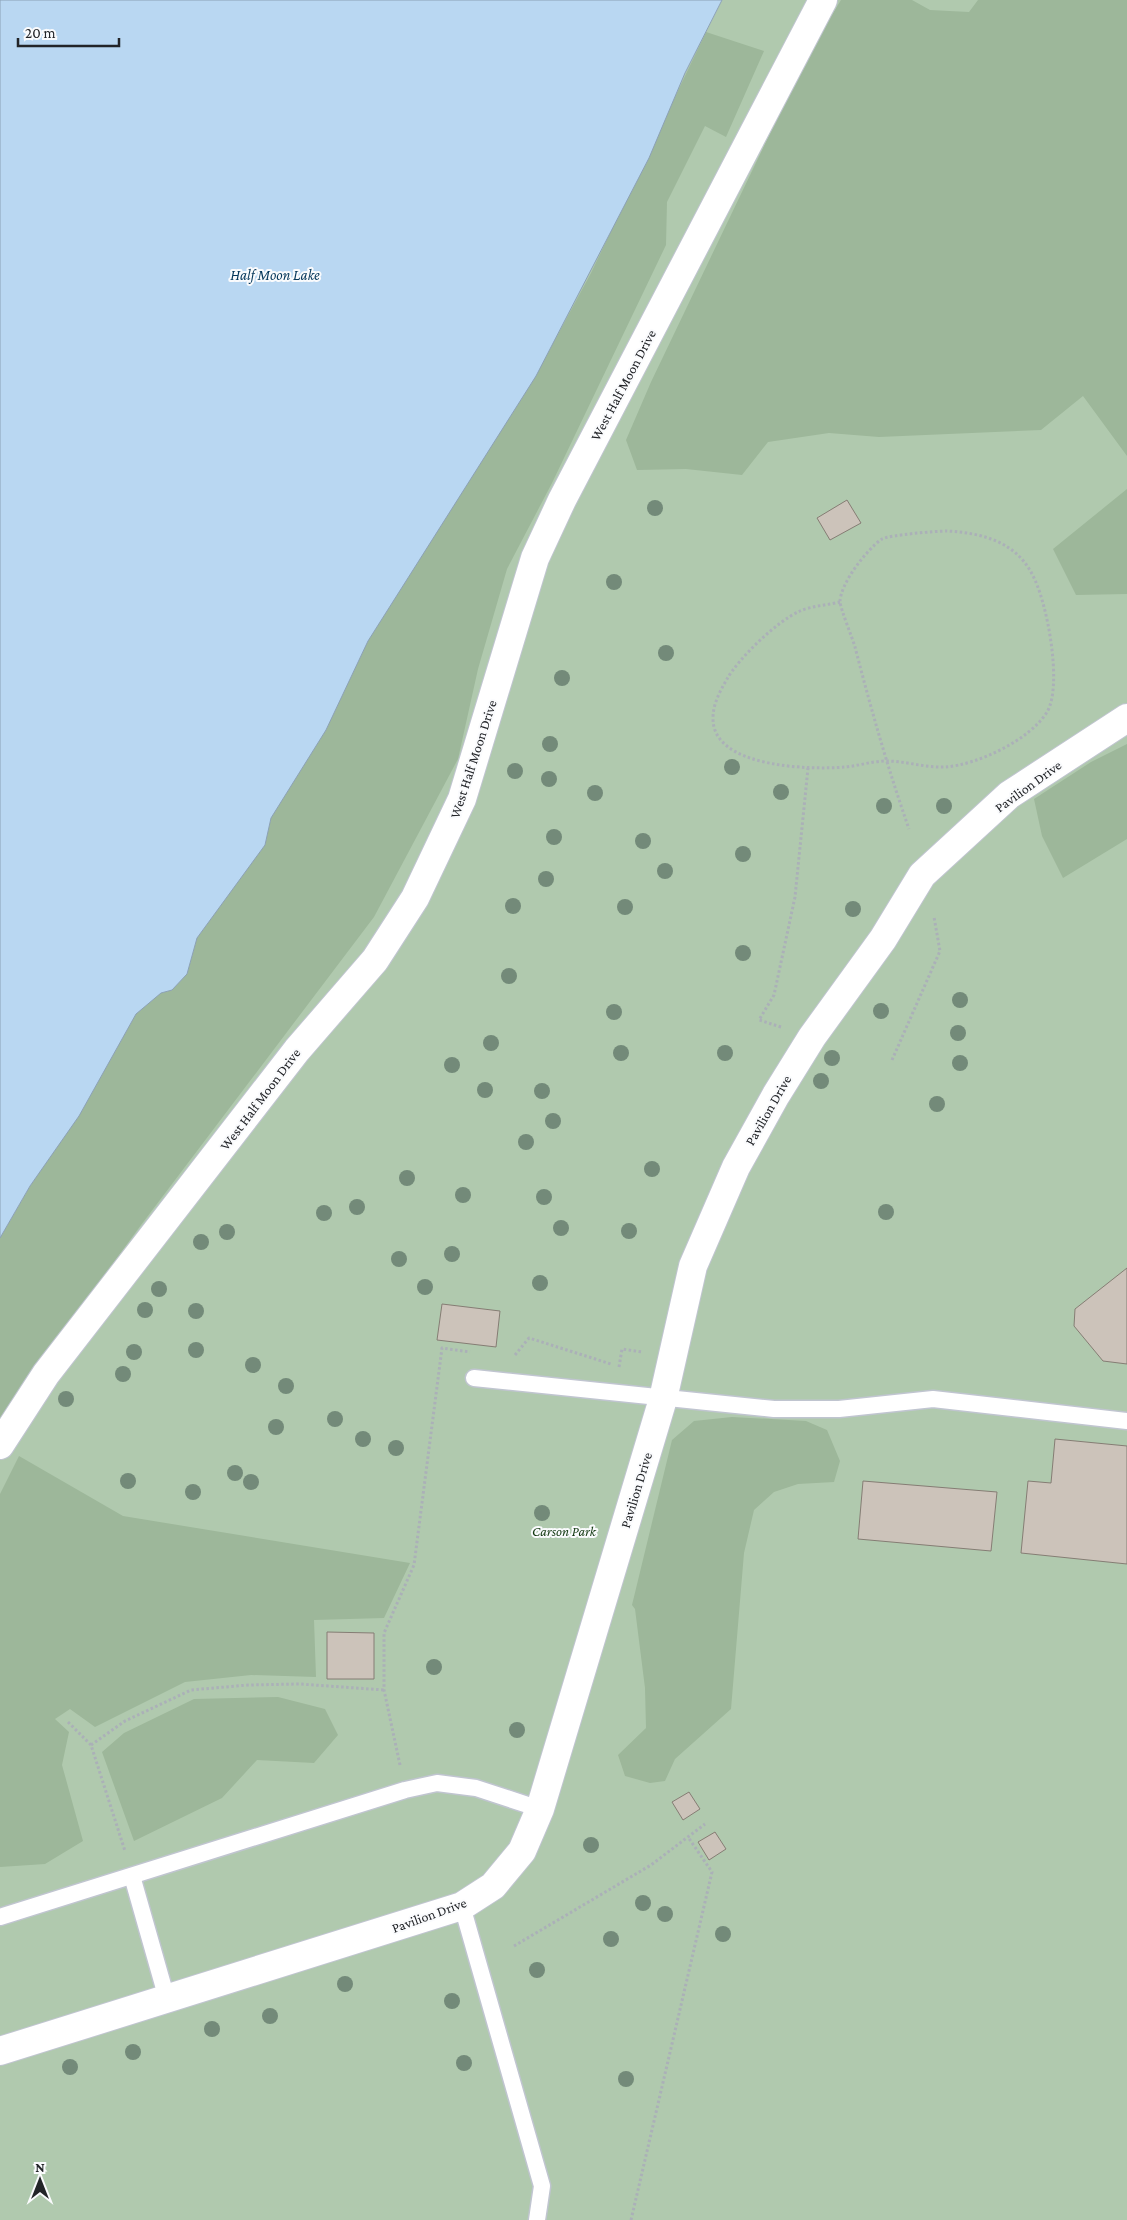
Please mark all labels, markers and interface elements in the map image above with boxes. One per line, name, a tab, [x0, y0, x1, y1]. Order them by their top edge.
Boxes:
scale bar	[18, 15, 119, 47]
text: 20 m	[25, 25, 56, 41]
water label: Half Moon Lake	[230, 267, 320, 284]
street label: West Half Moon Drive	[587, 327, 659, 443]
street label: West Half Moon Drive	[446, 698, 500, 820]
street label: Pavilion Drive	[992, 757, 1064, 815]
street label: West Half Moon Drive	[216, 1045, 304, 1153]
street label: Pavilion Drive	[742, 1072, 794, 1148]
street label: Pavilion Drive	[617, 1450, 655, 1530]
park label: Carson Park	[532, 1523, 597, 1539]
street label: Pavilion Drive	[389, 1894, 469, 1936]
north arrow	[15, 2155, 65, 2205]
text: N	[35, 2159, 45, 2175]

